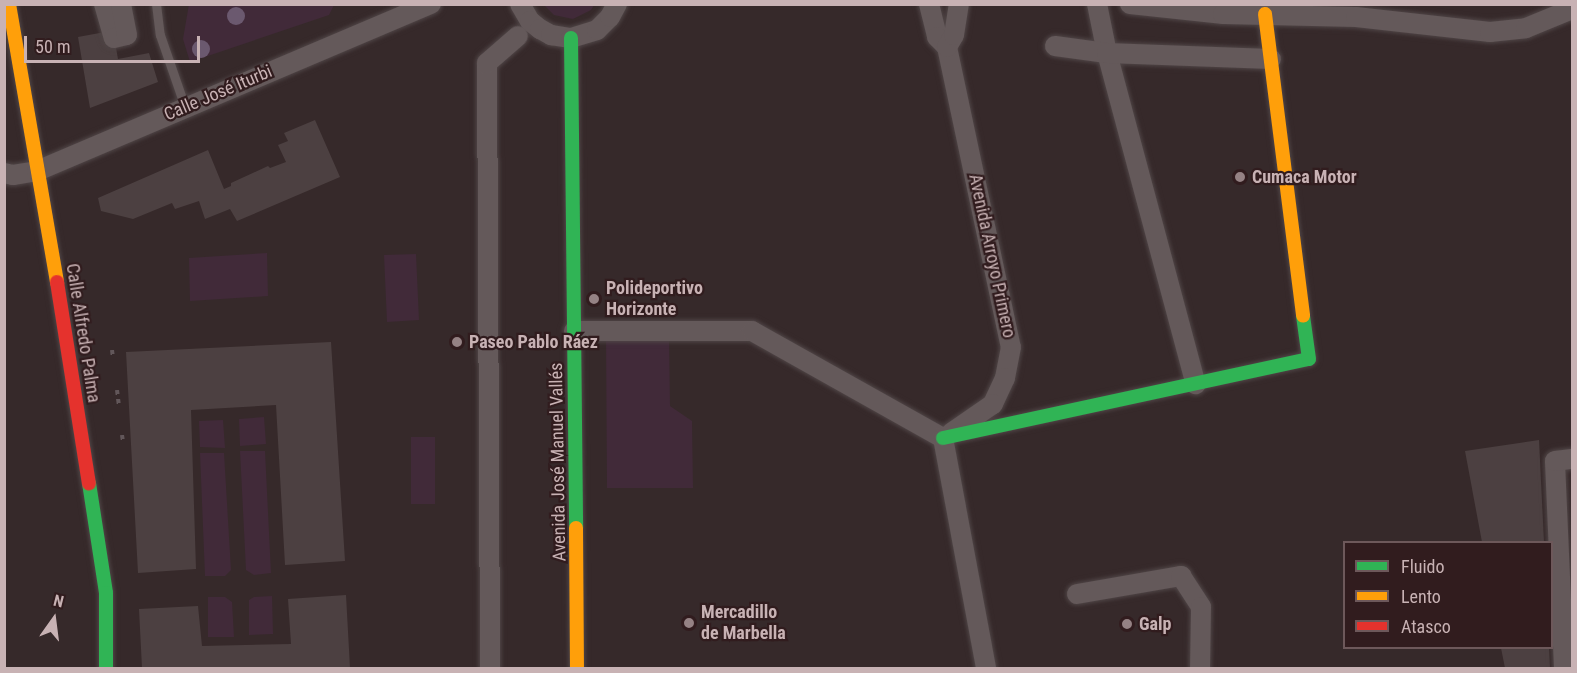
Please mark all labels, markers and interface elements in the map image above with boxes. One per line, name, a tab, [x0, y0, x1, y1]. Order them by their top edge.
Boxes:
scale bar	[27, 24, 202, 62]
text: 50 m	[35, 36, 70, 57]
street label: Calle José Iturbi	[161, 61, 275, 125]
place label: Cumaca Motor	[1252, 166, 1357, 188]
marker: Cumaca Motor	[1233, 170, 1247, 184]
street label: Avenida Arroyo Primero	[964, 172, 1020, 340]
street label: Calle Alfredo Palma	[61, 262, 105, 404]
place label: Polideportivo Horizonte	[606, 278, 703, 320]
marker: Polideportivo Horizonte	[587, 292, 601, 306]
place label: Paseo Pablo Ráez	[469, 331, 598, 353]
marker: Paseo Pablo Ráez	[450, 335, 464, 349]
street label: Avenida José Manuel Vallés	[545, 363, 571, 561]
legend	[1343, 541, 1553, 649]
text: Fluido	[1401, 556, 1445, 577]
text: Lento	[1401, 586, 1441, 607]
north arrow	[24, 589, 84, 649]
text: N	[51, 591, 66, 611]
place label: Mercadillo de Marbella	[701, 602, 786, 644]
place label: Galp	[1139, 613, 1171, 635]
marker: Mercadillo de Marbella	[682, 616, 696, 630]
text: Atasco	[1401, 616, 1451, 637]
marker: Galp	[1120, 617, 1134, 631]

